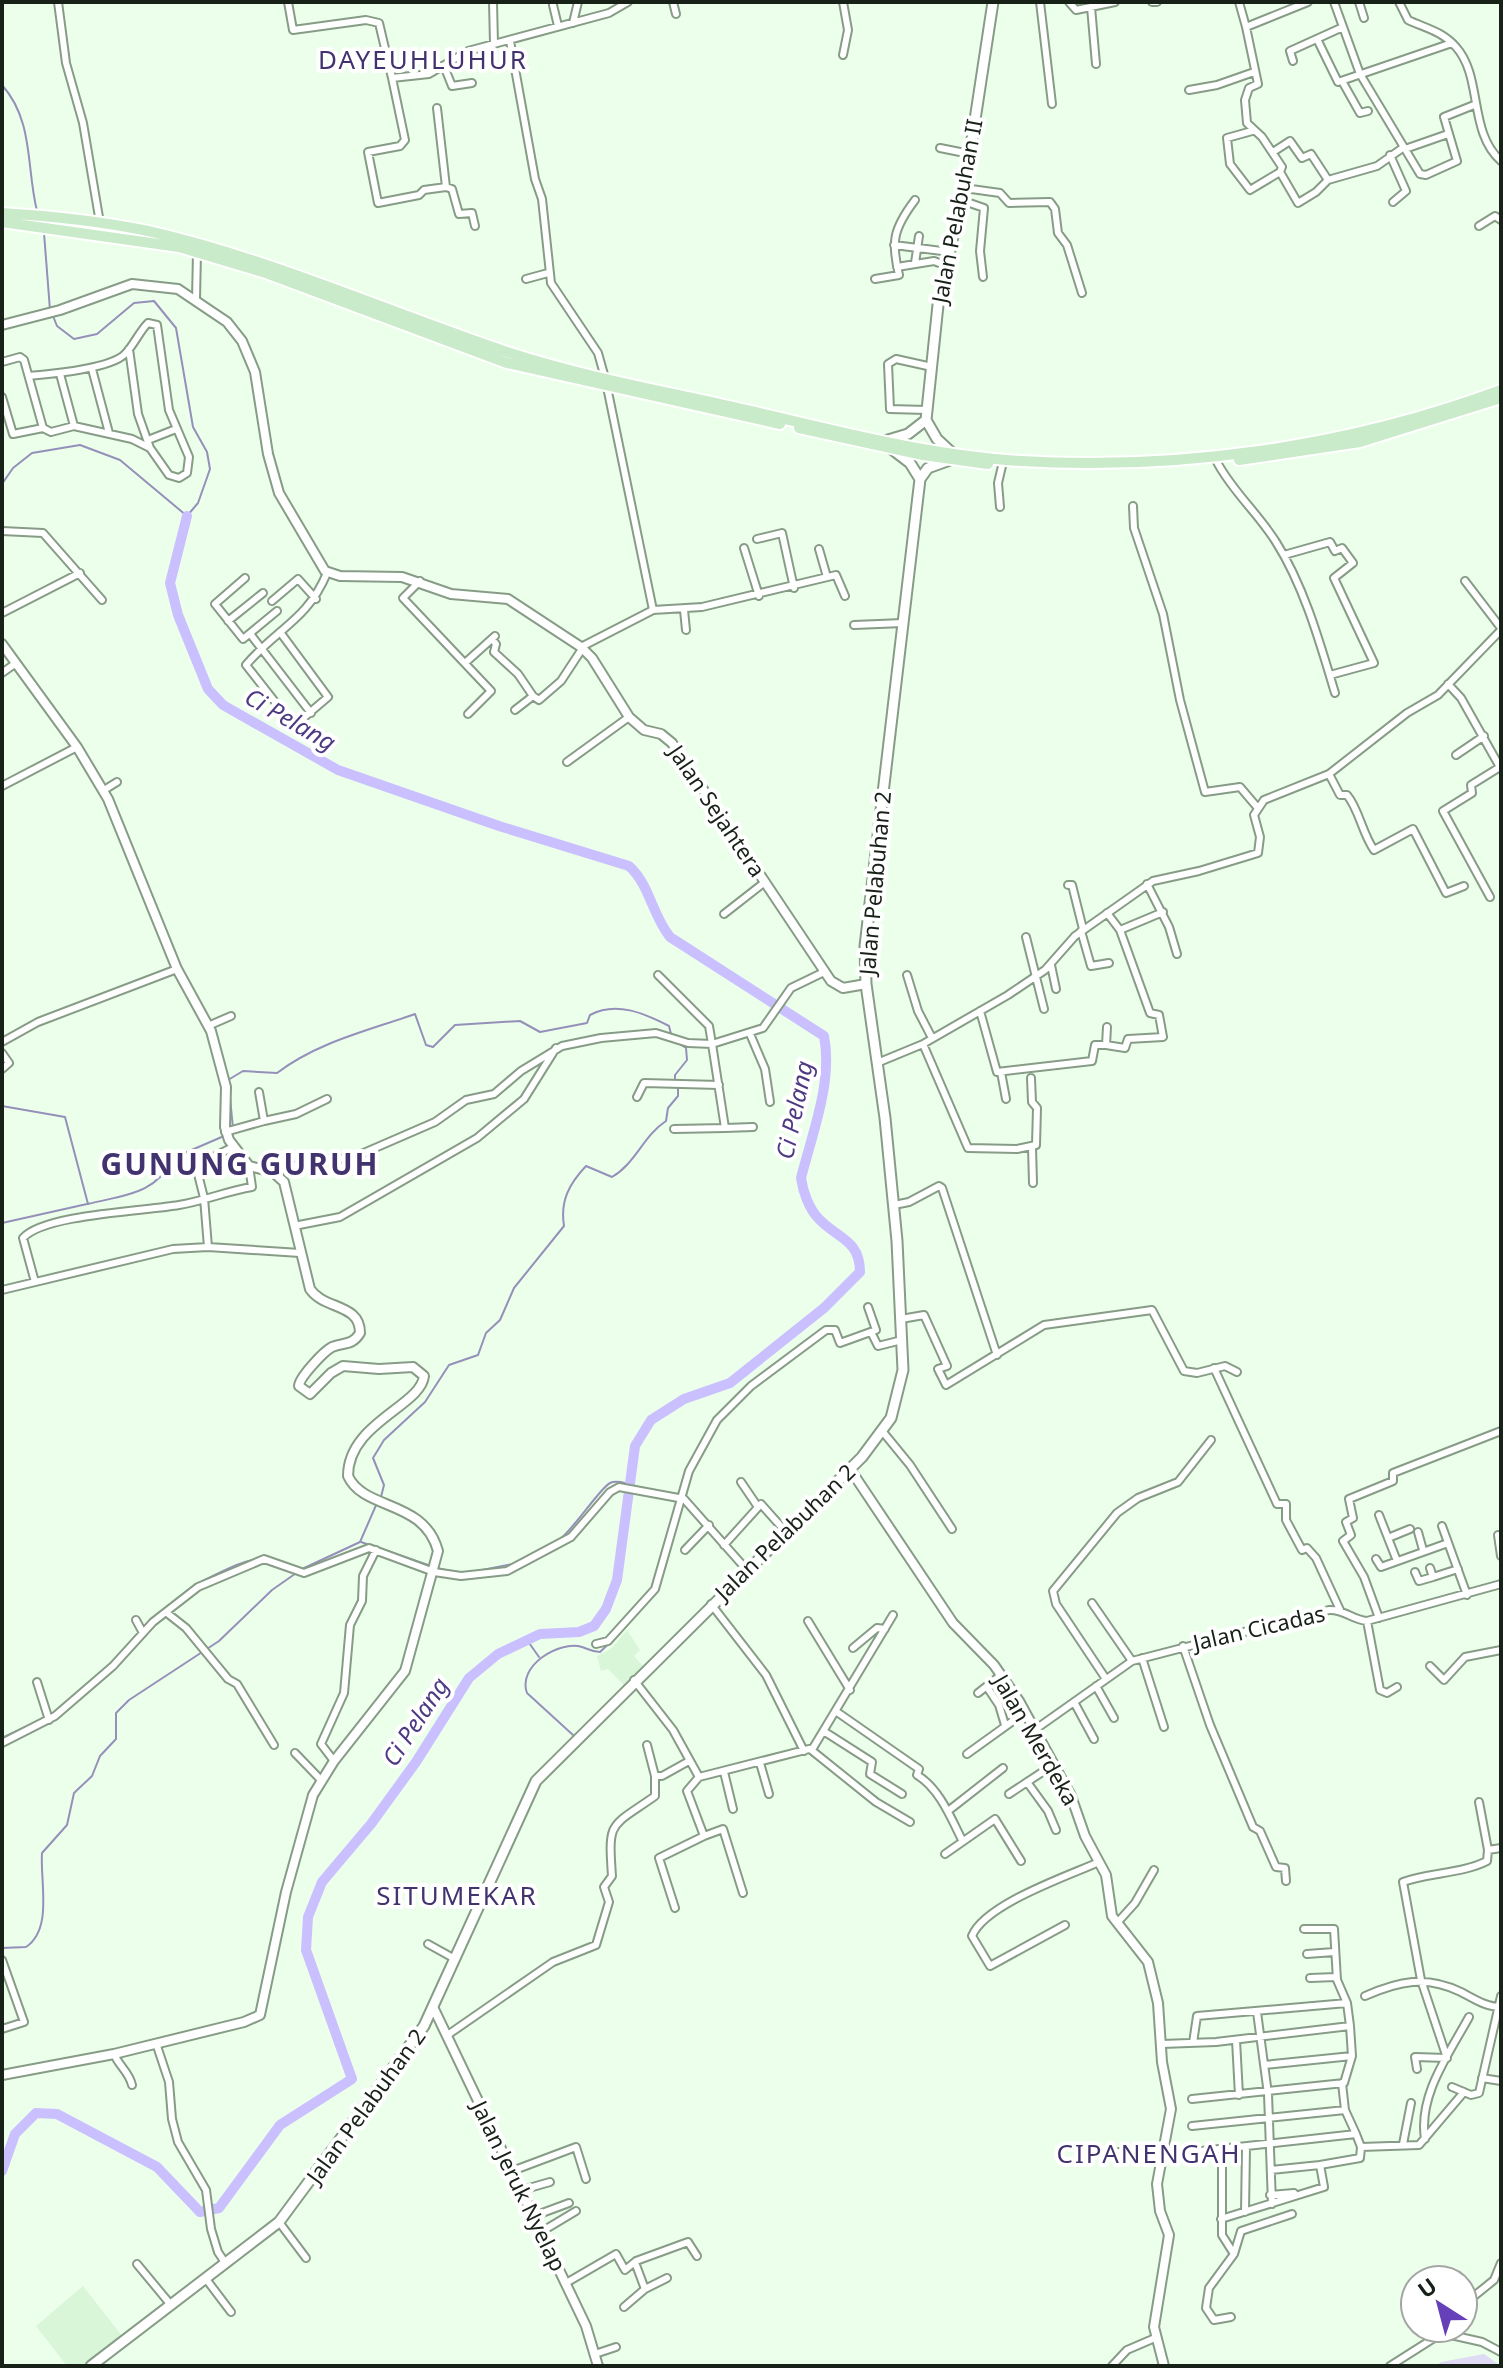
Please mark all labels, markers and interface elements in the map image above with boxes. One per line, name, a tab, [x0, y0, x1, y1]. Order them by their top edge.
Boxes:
district label: DAYEUHLUHUR	[318, 41, 528, 77]
street label: Jalan Pelabuhan II	[923, 116, 989, 307]
water label: Ci Pelang	[239, 679, 342, 758]
street label: Jalan Sejahtera	[661, 737, 773, 882]
street label: Jalan Pelabuhan 2	[851, 790, 897, 978]
water label: Ci Pelang	[767, 1057, 820, 1162]
district label: GUNUNG GURUH	[100, 1143, 380, 1184]
street label: Jalan Pelabuhan 2	[706, 1456, 861, 1608]
street label: Jalan Cicadas	[1188, 1597, 1328, 1657]
street label: Jalan Merdeka	[986, 1667, 1087, 1811]
water label: Ci Pelang	[374, 1670, 456, 1772]
district label: SITUMEKAR	[376, 1877, 538, 1913]
street label: Jalan Pelabuhan 2	[298, 2022, 432, 2190]
street label: Jalan Jeruk Nyelap	[465, 2094, 574, 2276]
district label: CIPANENGAH	[1056, 2135, 1242, 2171]
north arrow	[1399, 2264, 1479, 2344]
text: U	[1411, 2270, 1442, 2304]

